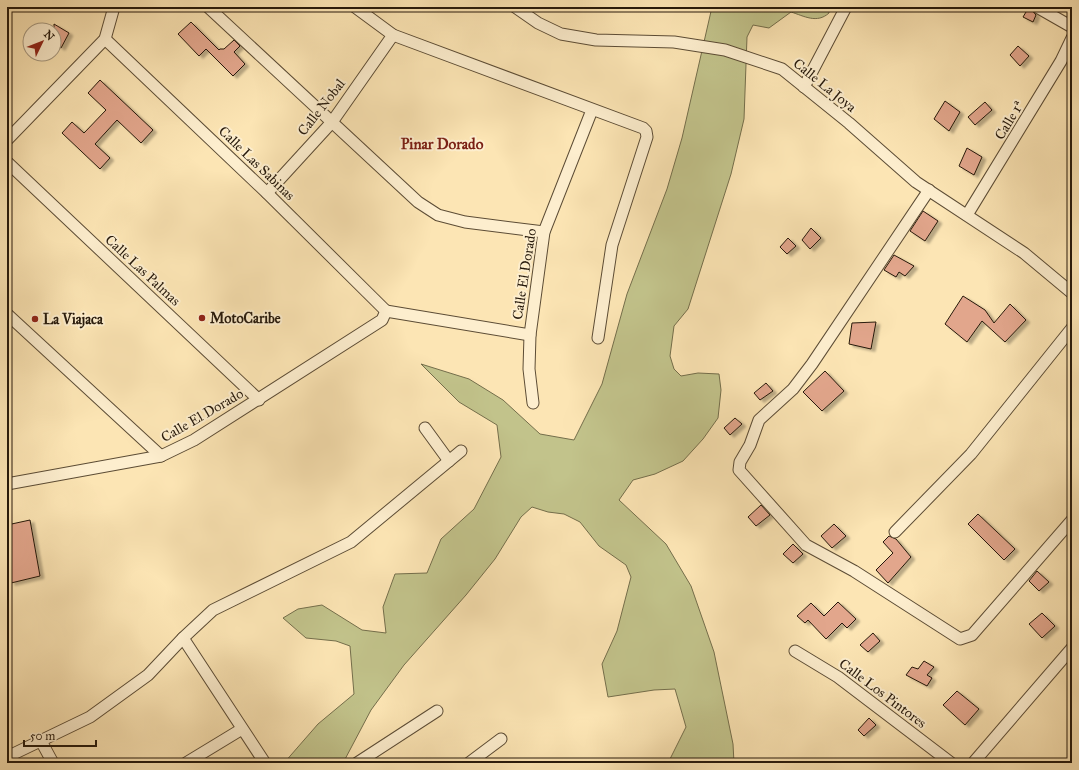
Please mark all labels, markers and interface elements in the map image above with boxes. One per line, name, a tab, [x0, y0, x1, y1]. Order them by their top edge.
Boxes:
north arrow	[22, 22, 62, 62]
text: N	[41, 28, 57, 44]
street label: Calle La Joya	[789, 55, 860, 117]
street label: Calle Nobal	[294, 75, 349, 139]
street label: Calle 1ª	[991, 98, 1028, 143]
street label: Calle Las Sabinas	[215, 123, 298, 204]
district label: Pinar Dorado	[401, 135, 484, 153]
street label: Calle El Dorado	[509, 227, 540, 321]
street label: Calle Las Palmas	[102, 231, 184, 309]
place label: MotoCaribe	[210, 310, 281, 327]
place label: La Viajaca	[43, 311, 104, 329]
marker: MotoCaribe	[197, 313, 207, 323]
marker: La Viajaca	[30, 314, 40, 324]
street label: Calle El Dorado	[158, 385, 246, 446]
street label: Calle Los Pintores	[836, 655, 930, 732]
scale bar	[24, 722, 96, 748]
text: 50 m	[30, 729, 55, 743]

